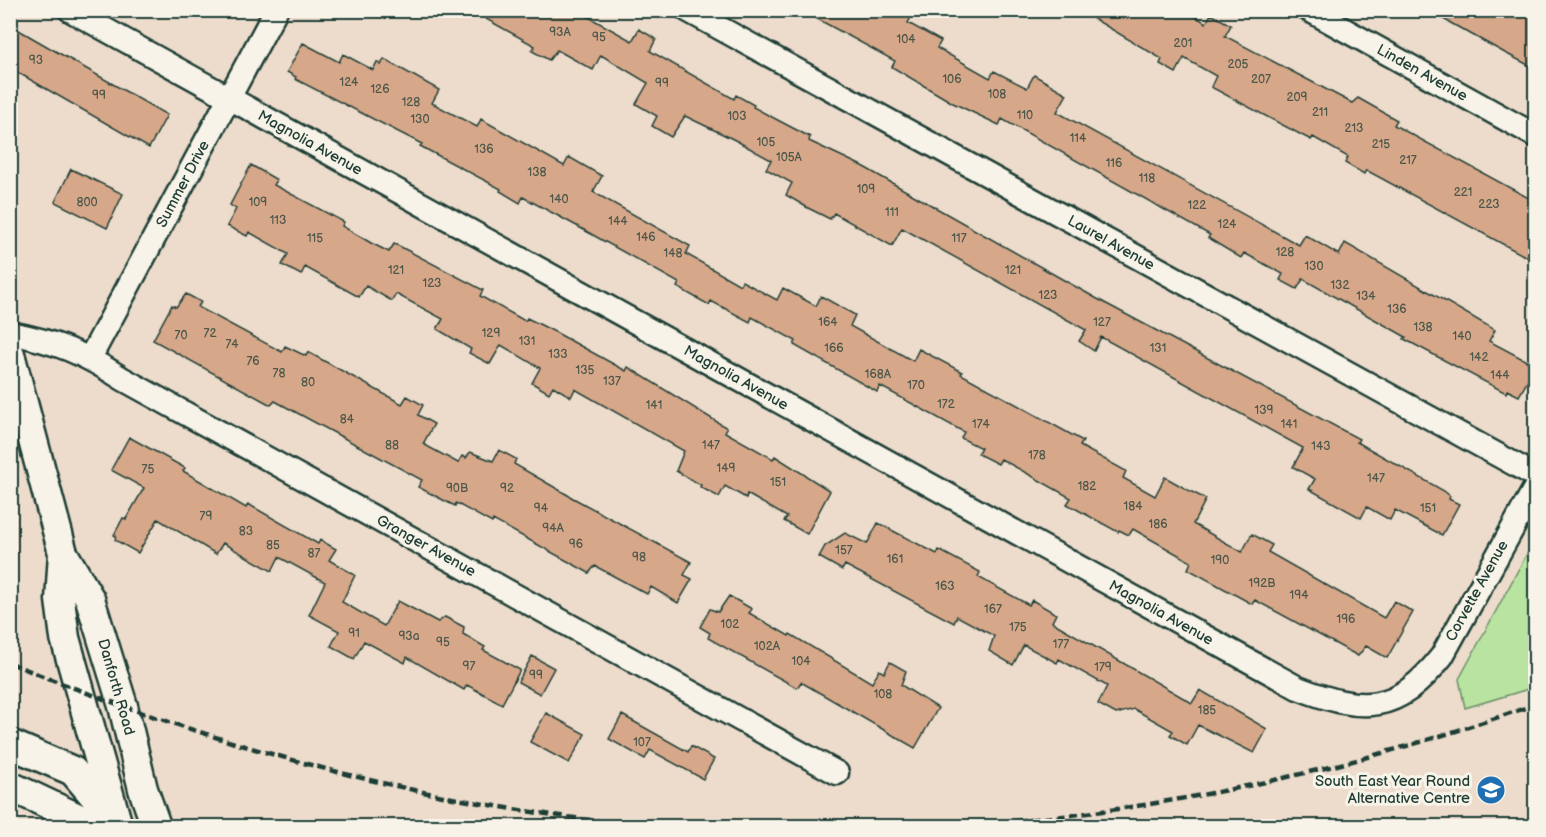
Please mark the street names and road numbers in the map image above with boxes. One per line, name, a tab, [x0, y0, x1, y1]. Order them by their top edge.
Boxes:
street label: Linden Avenue	[1373, 40, 1471, 106]
street label: Magnolia Avenue	[254, 106, 366, 180]
street label: Summer Drive	[152, 137, 214, 231]
street label: Laurel Avenue	[1064, 211, 1158, 275]
street label: Magnolia Avenue	[680, 341, 792, 415]
street label: Granger Avenue	[373, 511, 479, 581]
street label: Corvette Avenue	[1441, 537, 1513, 645]
street label: Magnolia Avenue	[1105, 576, 1217, 650]
street label: Danforth Road	[93, 637, 139, 737]

